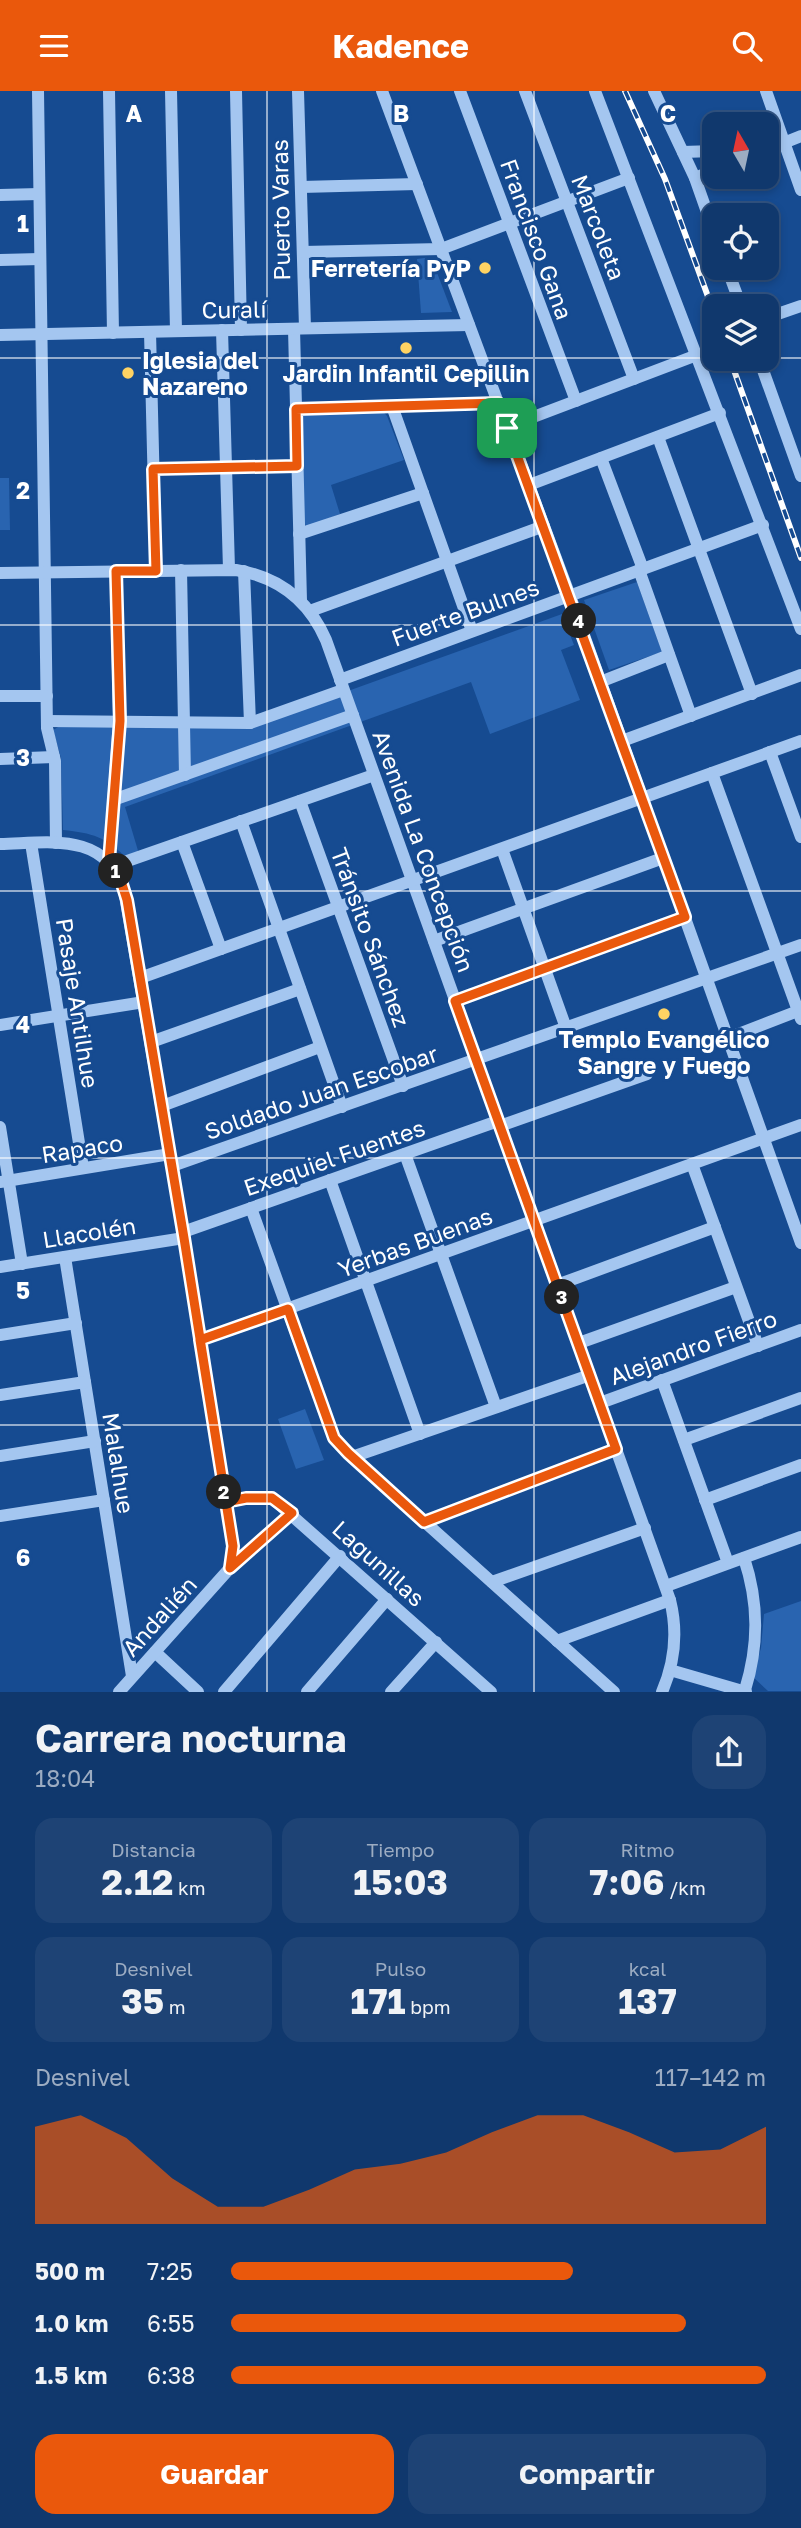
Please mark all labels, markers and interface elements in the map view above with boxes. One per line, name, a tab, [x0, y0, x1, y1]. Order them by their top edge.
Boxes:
icon: menu	[35, 27, 73, 65]
text: Kadence	[332, 27, 469, 65]
icon: search	[728, 27, 766, 65]
text: A	[126, 99, 143, 127]
text: B	[393, 99, 409, 127]
text: C	[660, 99, 676, 127]
north arrow	[702, 112, 779, 189]
map controls	[702, 112, 779, 371]
street label: Puerto Varas	[265, 139, 295, 281]
street label: Francisco Gana	[495, 155, 579, 323]
street label: Marcoleta	[566, 170, 632, 284]
button: locate	[702, 203, 779, 280]
text: 1	[17, 209, 29, 237]
place label: Ferretería PyP	[311, 254, 471, 282]
marker: Ferretería PyP	[477, 260, 493, 276]
street label: Curalí	[201, 294, 268, 324]
button: layers	[702, 294, 779, 371]
marker: Jardin Infantil Cepillin	[398, 340, 414, 356]
place label: Iglesia del Nazareno	[142, 346, 259, 400]
place label: Jardin Infantil Cepillin	[282, 359, 530, 387]
marker: Iglesia del Nazareno	[120, 365, 136, 381]
pin	[477, 398, 537, 458]
icon: arrive	[488, 409, 526, 447]
text: 2	[16, 476, 30, 504]
street label: Fuerte Bulnes	[387, 572, 543, 652]
pin: 4	[562, 603, 596, 639]
text: 4	[573, 609, 584, 632]
street label: Avenida La Concepción	[367, 726, 481, 976]
text: 3	[16, 743, 30, 771]
street label: Tránsito Sánchez	[326, 844, 416, 1030]
pin: 1	[99, 853, 134, 889]
text: 1	[111, 859, 120, 882]
street label: Pasaje Antilhue	[51, 916, 105, 1090]
marker: Templo Evangélico Sangre y Fuego	[656, 1006, 672, 1022]
text: 4	[16, 1010, 30, 1038]
place label: Templo Evangélico Sangre y Fuego	[558, 1025, 770, 1079]
street label: Soldado Juan Escobar	[201, 1039, 441, 1145]
street label: Exequiel Fuentes	[240, 1113, 428, 1201]
street label: Rapaco	[39, 1128, 125, 1168]
street label: Yerbas Buenas	[334, 1201, 496, 1283]
street label: Llacolén	[40, 1211, 138, 1253]
text: 5	[16, 1276, 30, 1304]
pin: 3	[544, 1279, 580, 1315]
text: 3	[556, 1285, 567, 1308]
street label: Alejandro Fierro	[606, 1304, 780, 1390]
street label: Malalhue	[97, 1410, 141, 1516]
pin: 2	[206, 1475, 242, 1509]
text: 2	[218, 1480, 229, 1503]
street label: Lagunillas	[327, 1514, 431, 1612]
text: 6	[16, 1543, 30, 1571]
street label: Andalién	[116, 1570, 202, 1662]
text: Carrera nocturna	[35, 1715, 347, 1760]
button: share	[692, 1715, 766, 1789]
text: 18:04	[35, 1764, 95, 1792]
text: Distancia	[111, 1838, 196, 1861]
text: Tiempo	[367, 1838, 434, 1861]
text: Ritmo	[621, 1838, 674, 1861]
text: 2.12	[101, 1861, 173, 1903]
text: 15:03	[353, 1861, 448, 1903]
text: 7:06	[589, 1861, 664, 1903]
text: km	[173, 1876, 206, 1899]
text: /km	[664, 1876, 706, 1899]
text: Desnivel	[114, 1957, 193, 1980]
text: Pulso	[375, 1957, 426, 1980]
text: kcal	[629, 1957, 666, 1980]
text: 35	[121, 1980, 164, 2022]
text: 171	[350, 1980, 406, 2022]
text: 137	[618, 1980, 677, 2022]
text: m	[164, 1995, 186, 2018]
text: bpm	[406, 1995, 451, 2018]
text: Desnivel	[35, 2063, 130, 2091]
text: 117–142 m	[655, 2063, 766, 2091]
text: 500 m	[35, 2257, 105, 2285]
text: 7:25	[147, 2257, 193, 2285]
text: 1.0 km	[35, 2309, 108, 2337]
text: 6:55	[147, 2309, 195, 2337]
text: 1.5 km	[35, 2361, 107, 2389]
text: 6:38	[147, 2361, 195, 2389]
button: Guardar	[35, 2434, 394, 2514]
button: Compartir	[408, 2434, 766, 2514]

